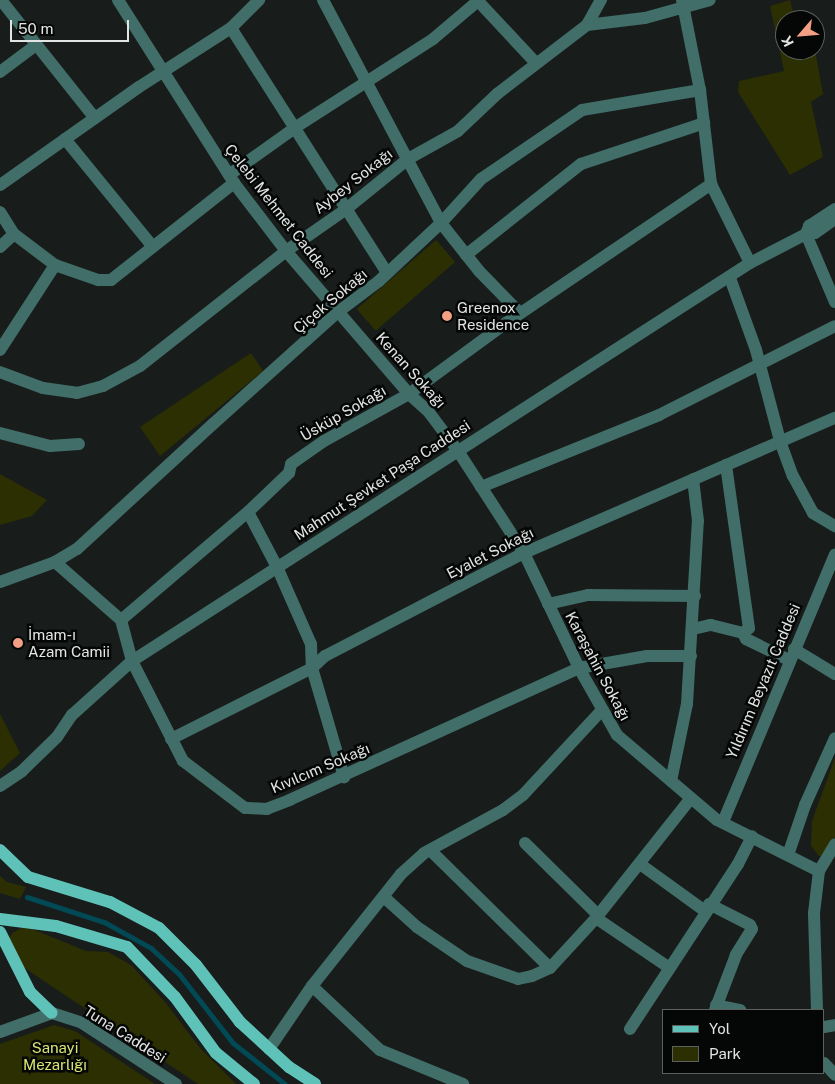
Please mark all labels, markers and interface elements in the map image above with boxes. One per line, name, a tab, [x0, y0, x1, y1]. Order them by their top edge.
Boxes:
scale bar	[12, 10, 131, 42]
north arrow	[775, 10, 825, 60]
text: 50 m	[18, 20, 53, 37]
text: K	[778, 33, 797, 49]
street label: Çelebi Mehmet Caddesi	[221, 141, 337, 281]
street label: Aybey Sokağı	[310, 145, 396, 217]
street label: Çiçek Sokağı	[289, 265, 371, 337]
place label: Greenox Residence	[457, 298, 529, 333]
marker: Greenox Residence	[441, 310, 453, 322]
street label: Kenan Sokağı	[372, 328, 450, 412]
street label: Üsküp Sokağı	[297, 381, 389, 445]
street label: Mahmut Şevket Paşa Caddesi	[291, 416, 473, 544]
street label: Eyalet Sokağı	[444, 523, 536, 583]
street label: Yıldırım Beyazıt Caddesi	[722, 601, 804, 761]
street label: Karaşahin Sokağı	[562, 608, 634, 724]
place label: İmam-ı Azam Camii	[28, 625, 110, 660]
marker: İmam-ı Azam Camii	[12, 637, 24, 649]
street label: Kıvılcım Sokağı	[268, 739, 372, 797]
street label: Tuna Caddesi	[81, 1002, 169, 1066]
legend	[662, 1009, 825, 1074]
text: Yol	[709, 1020, 730, 1037]
park label: Sanayi Mezarlığı	[23, 1038, 87, 1073]
text: Park	[709, 1045, 741, 1062]

